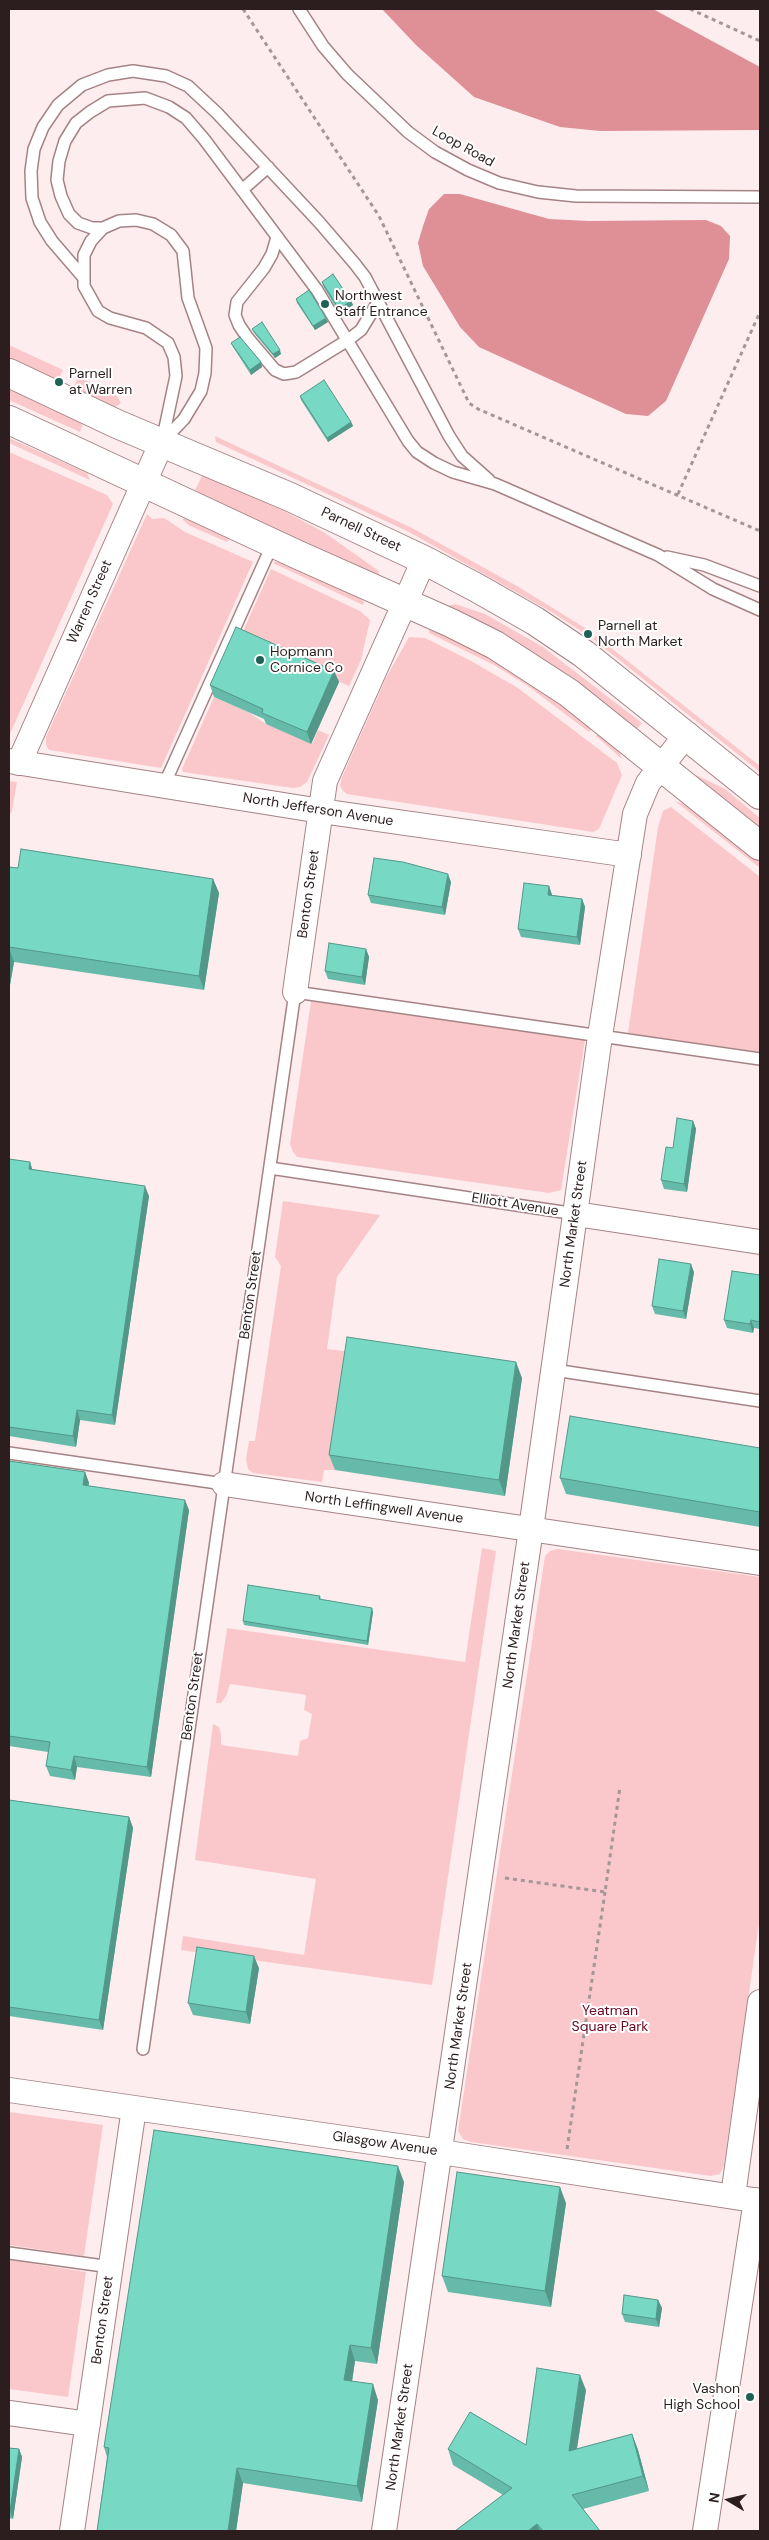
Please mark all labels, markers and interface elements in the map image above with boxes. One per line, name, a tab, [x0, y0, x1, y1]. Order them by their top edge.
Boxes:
street label: Loop Road	[429, 123, 497, 171]
place label: Northwest Staff Entrance	[335, 288, 428, 321]
marker: Northwest Staff Entrance	[319, 298, 331, 310]
place label: Parnell at Warren	[69, 366, 132, 398]
marker: Parnell at Warren	[53, 376, 65, 388]
street label: Parnell Street	[318, 504, 404, 556]
street label: Warren Street	[64, 557, 116, 647]
place label: Parnell at North Market	[598, 618, 683, 650]
marker: Parnell at North Market	[582, 628, 594, 640]
place label: Hopmann Cornice Co	[270, 644, 343, 676]
marker: Hopmann Cornice Co	[254, 654, 266, 666]
street label: North Jefferson Avenue	[241, 790, 395, 830]
street label: Benton Street	[294, 849, 324, 939]
street label: North Market Street	[557, 1159, 591, 1289]
street label: Elliott Avenue	[470, 1190, 560, 1220]
street label: Benton Street	[236, 1250, 266, 1340]
street label: North Leffingwell Avenue	[304, 1489, 464, 1527]
street label: North Market Street	[500, 1560, 534, 1690]
street label: Benton Street	[178, 1651, 208, 1741]
street label: North Market Street	[442, 1961, 476, 2091]
park label: Yeatman Square Park	[572, 2003, 648, 2035]
street label: Glasgow Avenue	[331, 2128, 439, 2160]
street label: Benton Street	[88, 2275, 118, 2365]
street label: North Market Street	[383, 2362, 417, 2492]
place label: Vashon High School	[664, 2381, 740, 2414]
marker: Vashon High School	[744, 2391, 756, 2403]
north arrow	[704, 2475, 754, 2525]
text: N	[704, 2491, 724, 2504]

